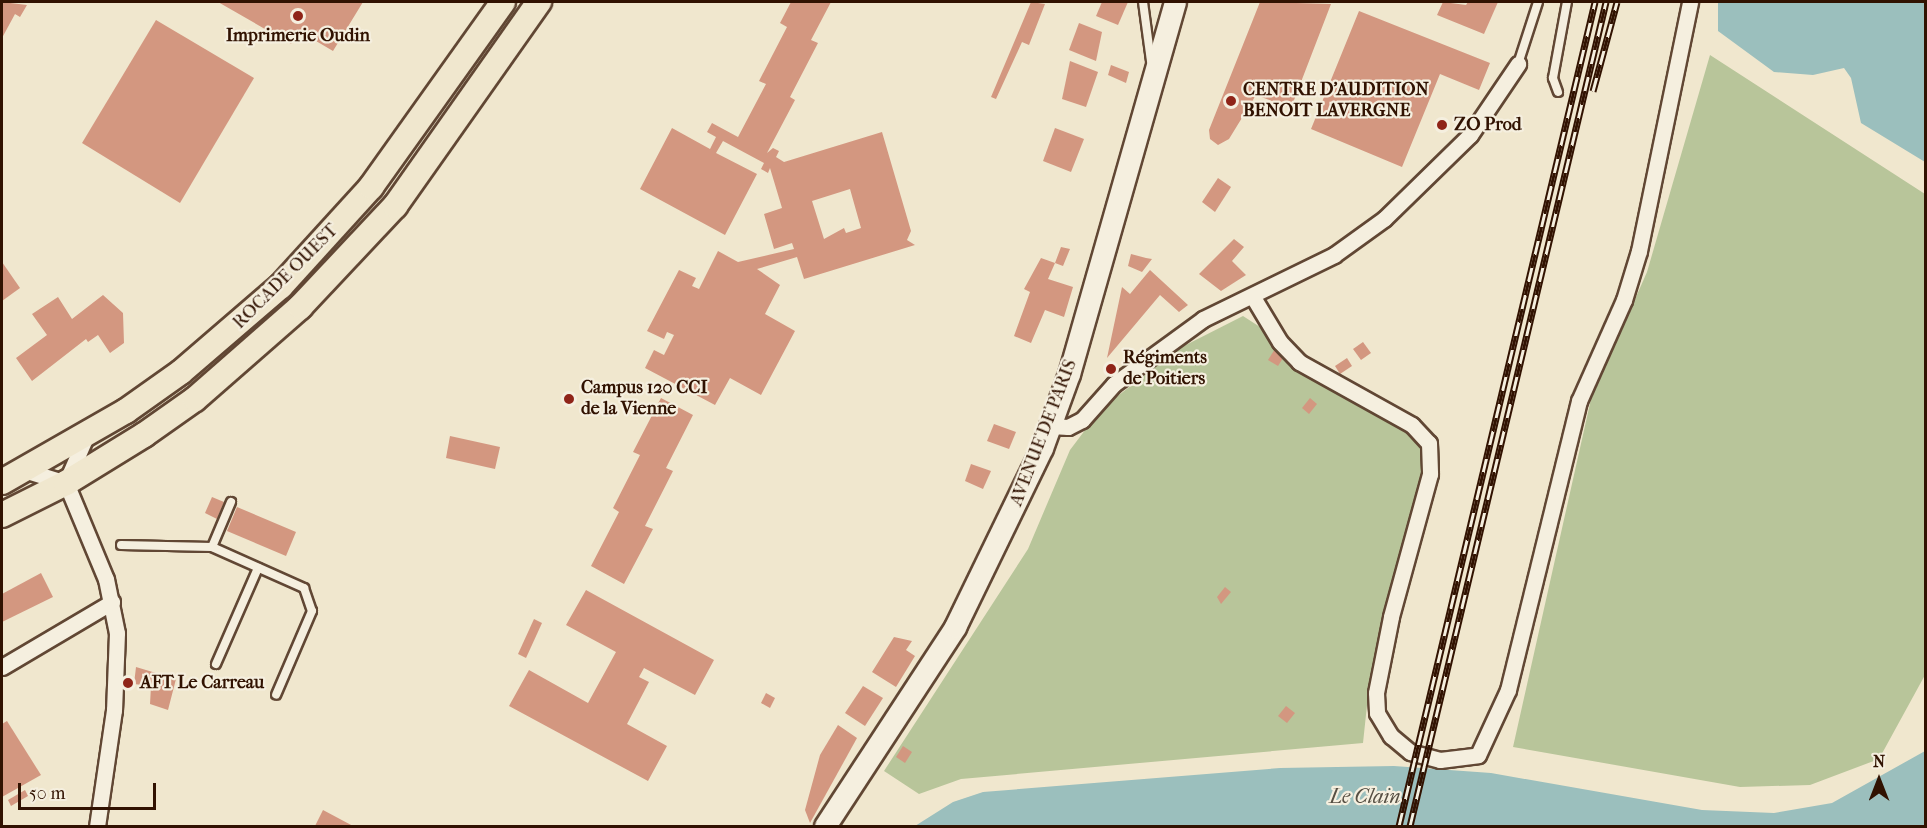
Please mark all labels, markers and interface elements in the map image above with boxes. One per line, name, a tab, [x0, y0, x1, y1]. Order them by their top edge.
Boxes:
marker: Imprimerie Oudin	[291, 9, 305, 23]
place label: Imprimerie Oudin	[226, 25, 370, 47]
place label: CENTRE D'AUDITION BENOIT LAVERGNE	[1243, 80, 1429, 122]
marker: CENTRE D'AUDITION BENOIT LAVERGNE	[1224, 94, 1238, 108]
place label: ZO Prod	[1454, 114, 1522, 136]
marker: ZO Prod	[1435, 118, 1449, 132]
street label: ROCADE OUEST	[229, 220, 343, 334]
place label: Régiments de Poitiers	[1123, 348, 1207, 391]
street label: AVENUE DE PARIS	[1006, 357, 1082, 509]
marker: Régiments de Poitiers	[1104, 362, 1118, 376]
place label: Campus 120 CCI de la Vienne	[581, 378, 707, 420]
marker: Campus 120 CCI de la Vienne	[562, 392, 576, 406]
place label: AFT Le Carreau	[140, 672, 264, 694]
marker: AFT Le Carreau	[121, 676, 135, 690]
north arrow	[1849, 750, 1909, 810]
text: N	[1873, 752, 1885, 771]
scale bar	[21, 771, 159, 809]
text: 50 m	[29, 783, 65, 804]
water label: Le Clain	[1330, 784, 1400, 808]

